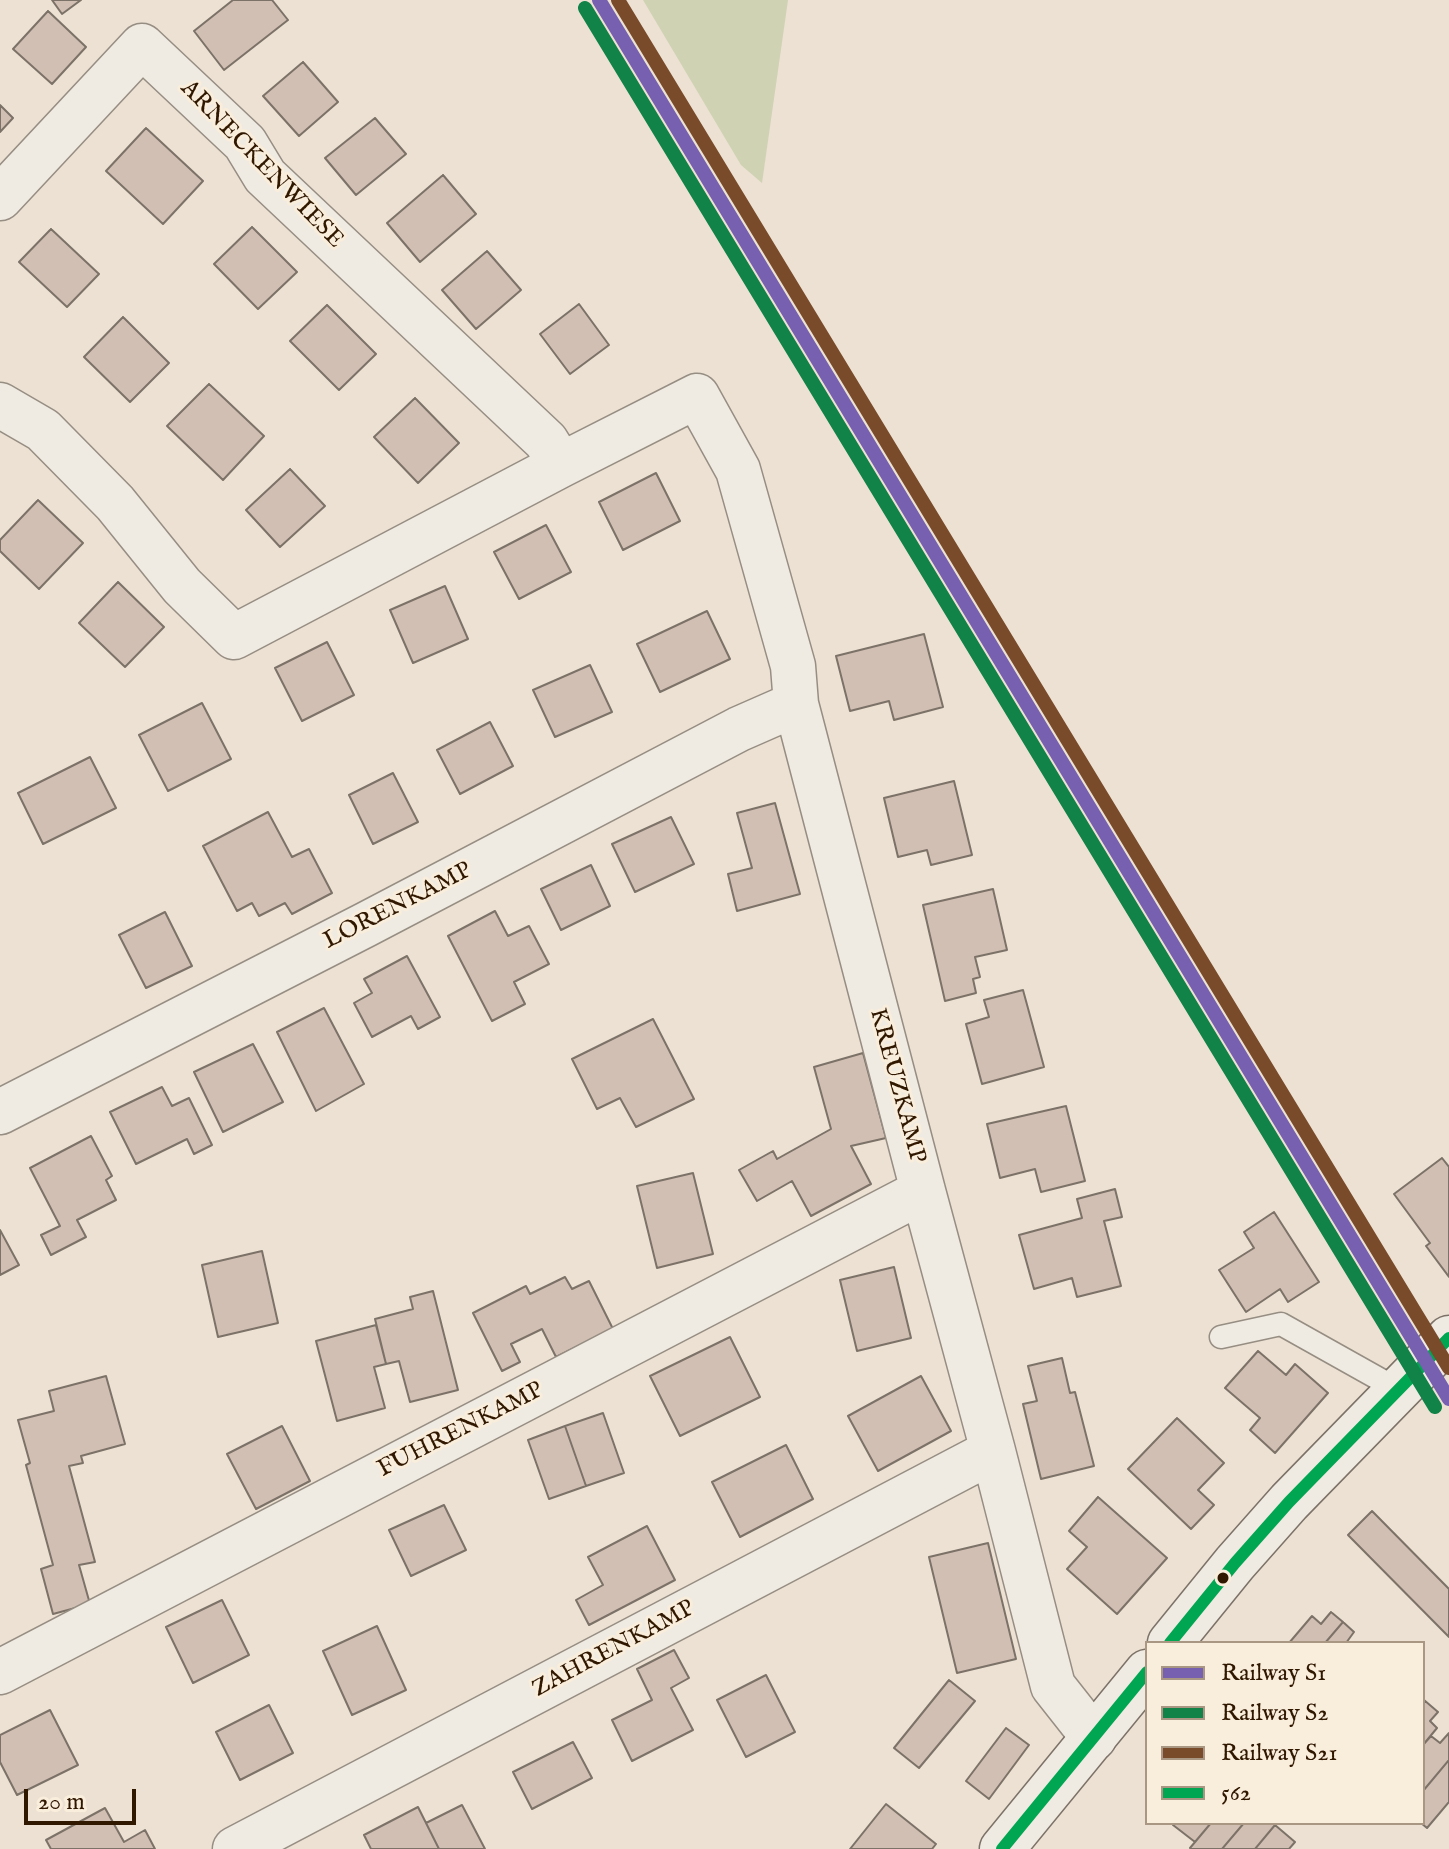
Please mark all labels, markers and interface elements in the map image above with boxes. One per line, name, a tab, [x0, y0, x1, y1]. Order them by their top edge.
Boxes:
street label: ARNECKENWIESE	[173, 75, 349, 255]
street label: LORENKAMP	[319, 857, 477, 957]
street label: KREUZKAMP	[862, 1005, 930, 1167]
street label: FUHRENKAMP	[374, 1377, 548, 1485]
unlabelled marker	[1215, 1570, 1231, 1586]
street label: ZAHRENKAMP	[528, 1595, 700, 1705]
legend	[1145, 1641, 1425, 1825]
text: Railway S1	[1221, 1658, 1326, 1689]
text: Railway S2	[1221, 1698, 1329, 1729]
text: Railway S21	[1221, 1738, 1337, 1769]
scale bar	[28, 1773, 140, 1823]
text: 562	[1221, 1778, 1251, 1809]
text: 20 m	[38, 1787, 85, 1818]

